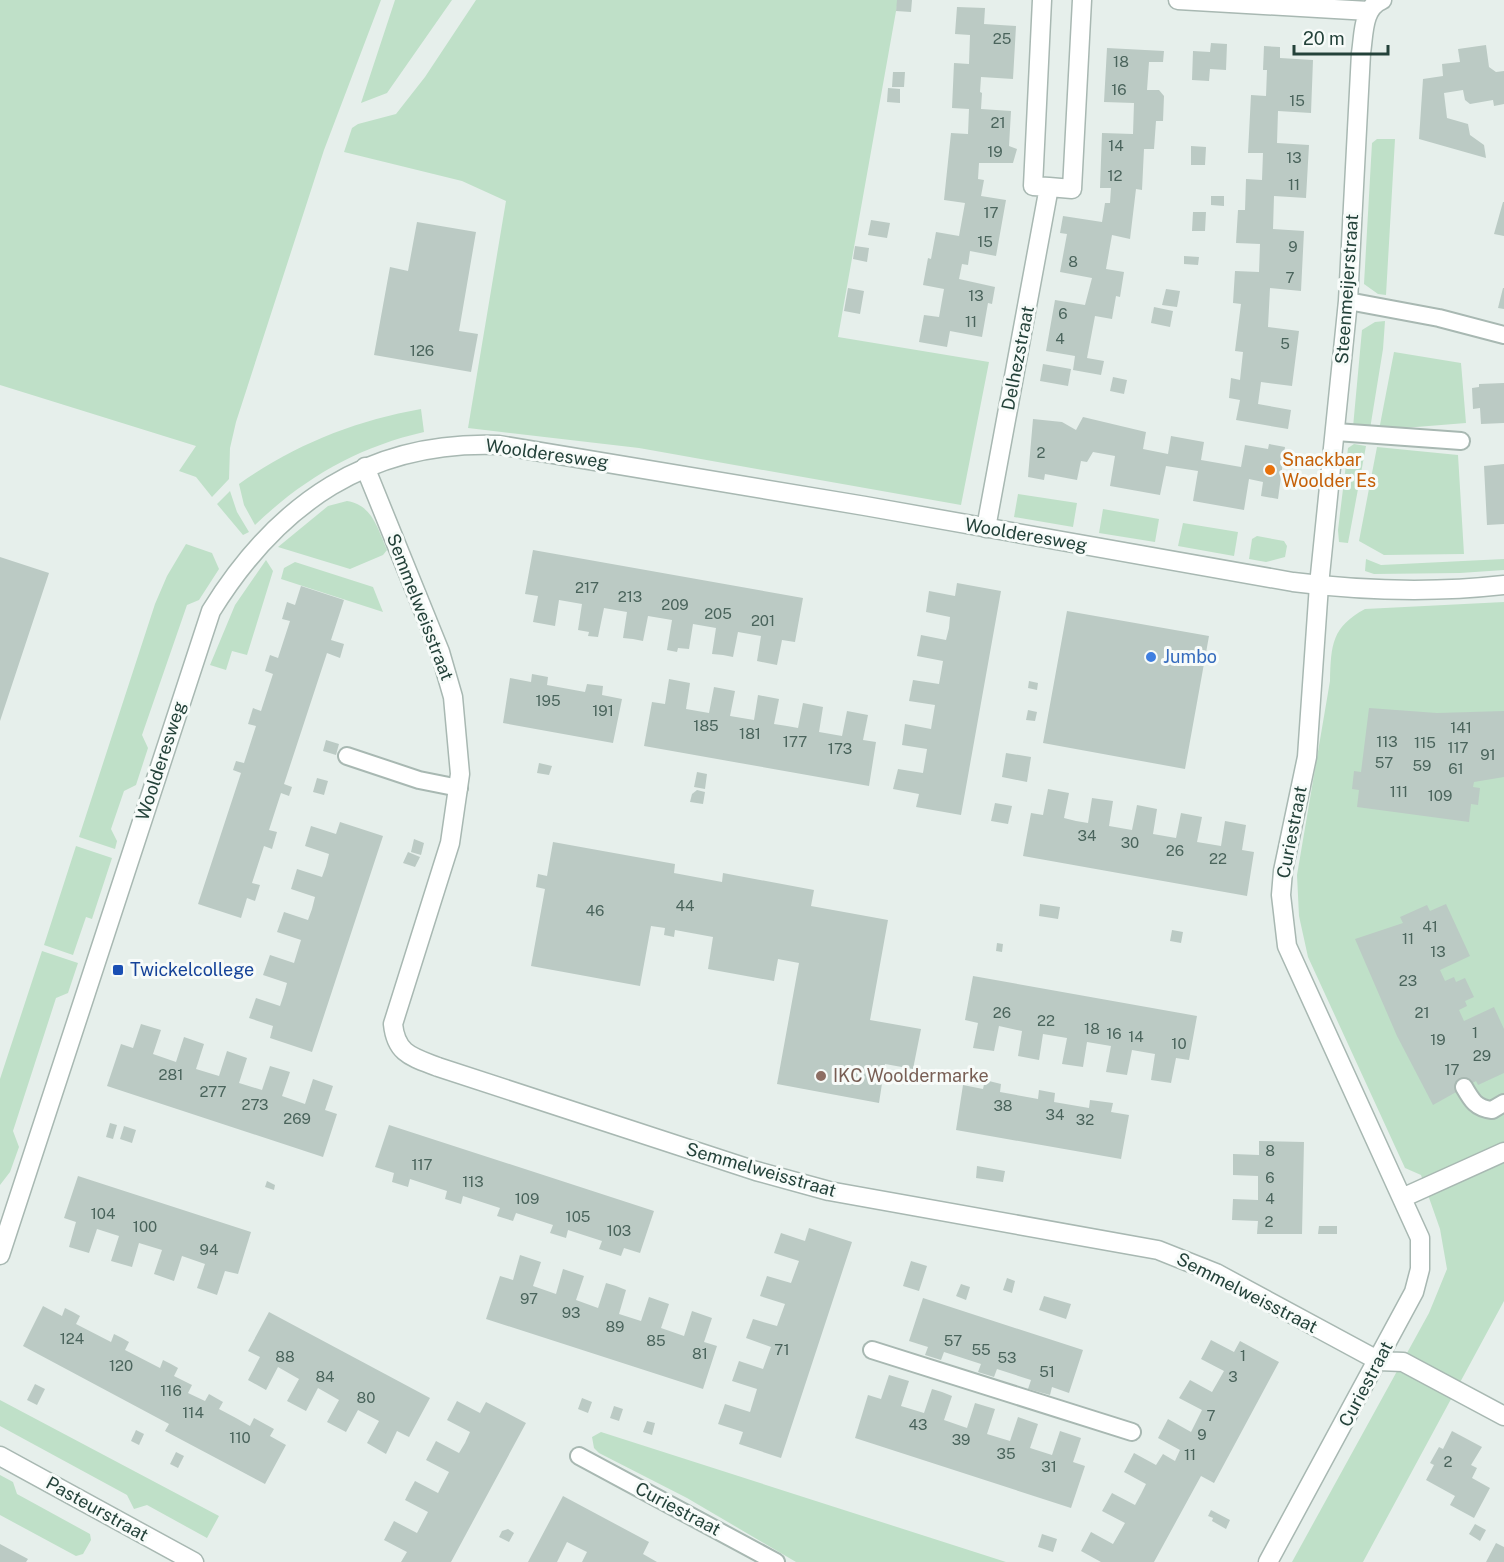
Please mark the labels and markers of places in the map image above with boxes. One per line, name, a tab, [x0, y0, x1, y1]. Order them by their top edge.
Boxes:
place label: Snackbar Woolder Es	[1282, 449, 1376, 491]
marker: Snackbar Woolder Es	[1263, 463, 1277, 477]
place label: Jumbo	[1163, 646, 1217, 667]
marker: Jumbo	[1144, 650, 1158, 664]
place label: Twickelcollege	[130, 959, 254, 980]
marker: Twickelcollege	[111, 963, 125, 977]
place label: IKC Wooldermarke	[833, 1065, 989, 1086]
marker: IKC Wooldermarke	[814, 1069, 828, 1083]

